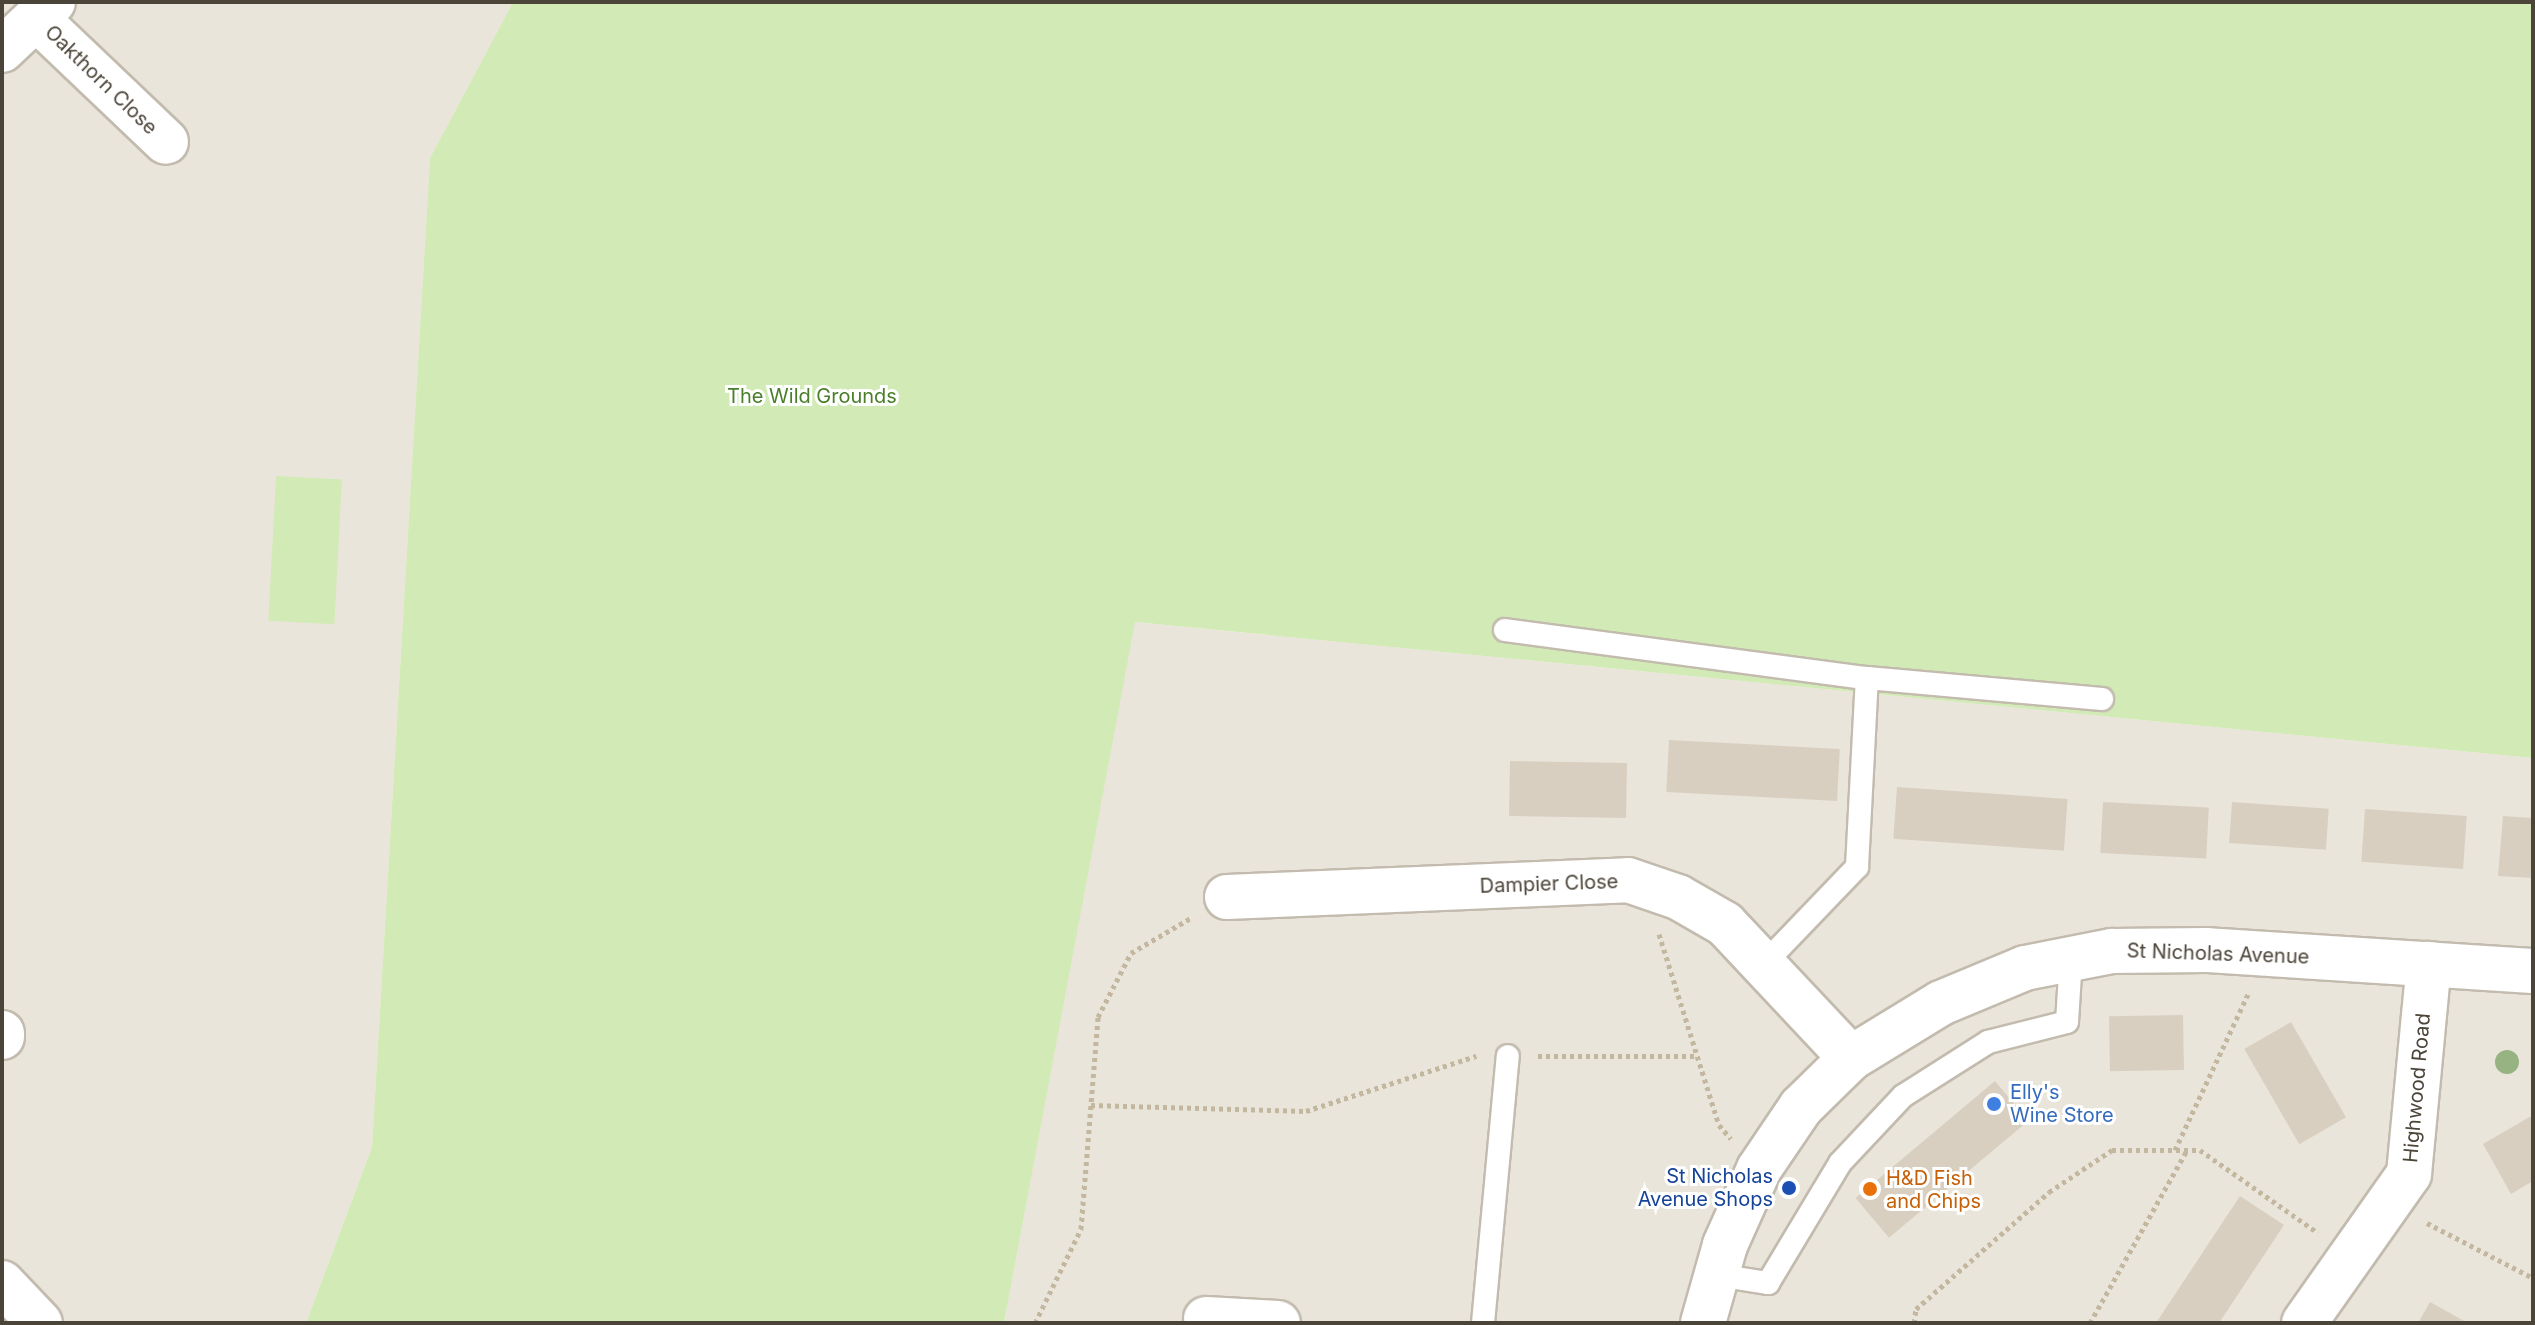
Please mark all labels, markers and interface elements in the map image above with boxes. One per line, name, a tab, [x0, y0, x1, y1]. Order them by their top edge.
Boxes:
street label: Oakthorn Close	[40, 20, 162, 140]
park label: The Wild Grounds	[727, 384, 897, 408]
street label: Dampier Close	[1479, 870, 1619, 898]
street label: St Nicholas Avenue	[2126, 939, 2310, 969]
street label: Highwood Road	[2399, 1012, 2435, 1164]
place label: Elly's Wine Store	[2010, 1080, 2114, 1127]
marker: Elly's Wine Store	[1985, 1095, 2003, 1113]
place label: St Nicholas Avenue Shops	[1638, 1164, 1773, 1211]
place label: H&D Fish and Chips	[1886, 1166, 1981, 1213]
marker: St Nicholas Avenue Shops	[1780, 1179, 1798, 1197]
marker: H&D Fish and Chips	[1861, 1180, 1879, 1198]

